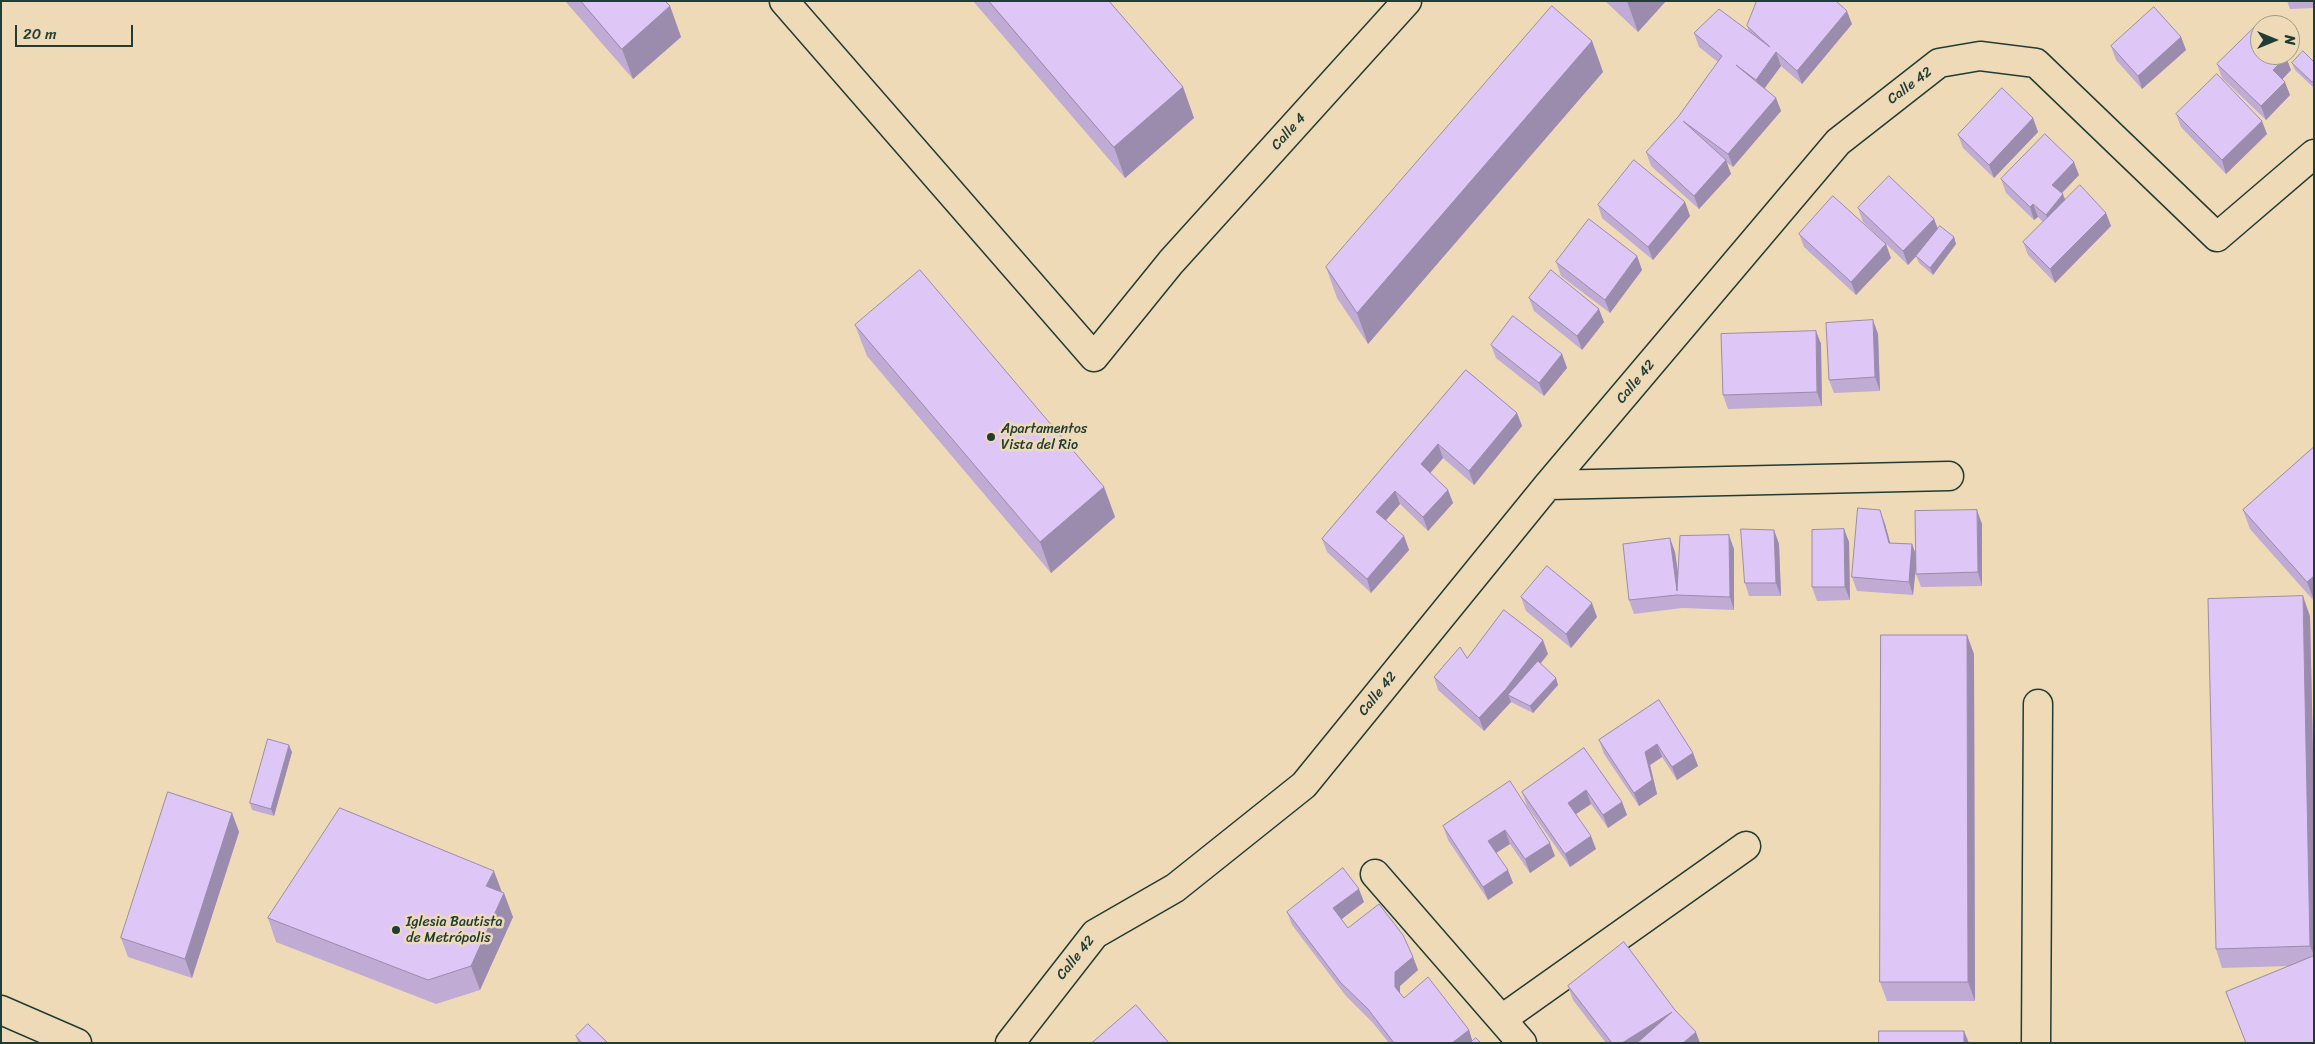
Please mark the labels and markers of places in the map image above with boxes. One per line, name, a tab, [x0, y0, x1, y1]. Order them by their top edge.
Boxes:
place label: Apartamentos Vista del Rio	[1001, 421, 1087, 454]
marker: Apartamentos Vista del Rio	[985, 431, 997, 443]
place label: Iglesia Bautista de Metrópolis	[406, 914, 503, 946]
marker: Iglesia Bautista de Metrópolis	[390, 924, 402, 936]

